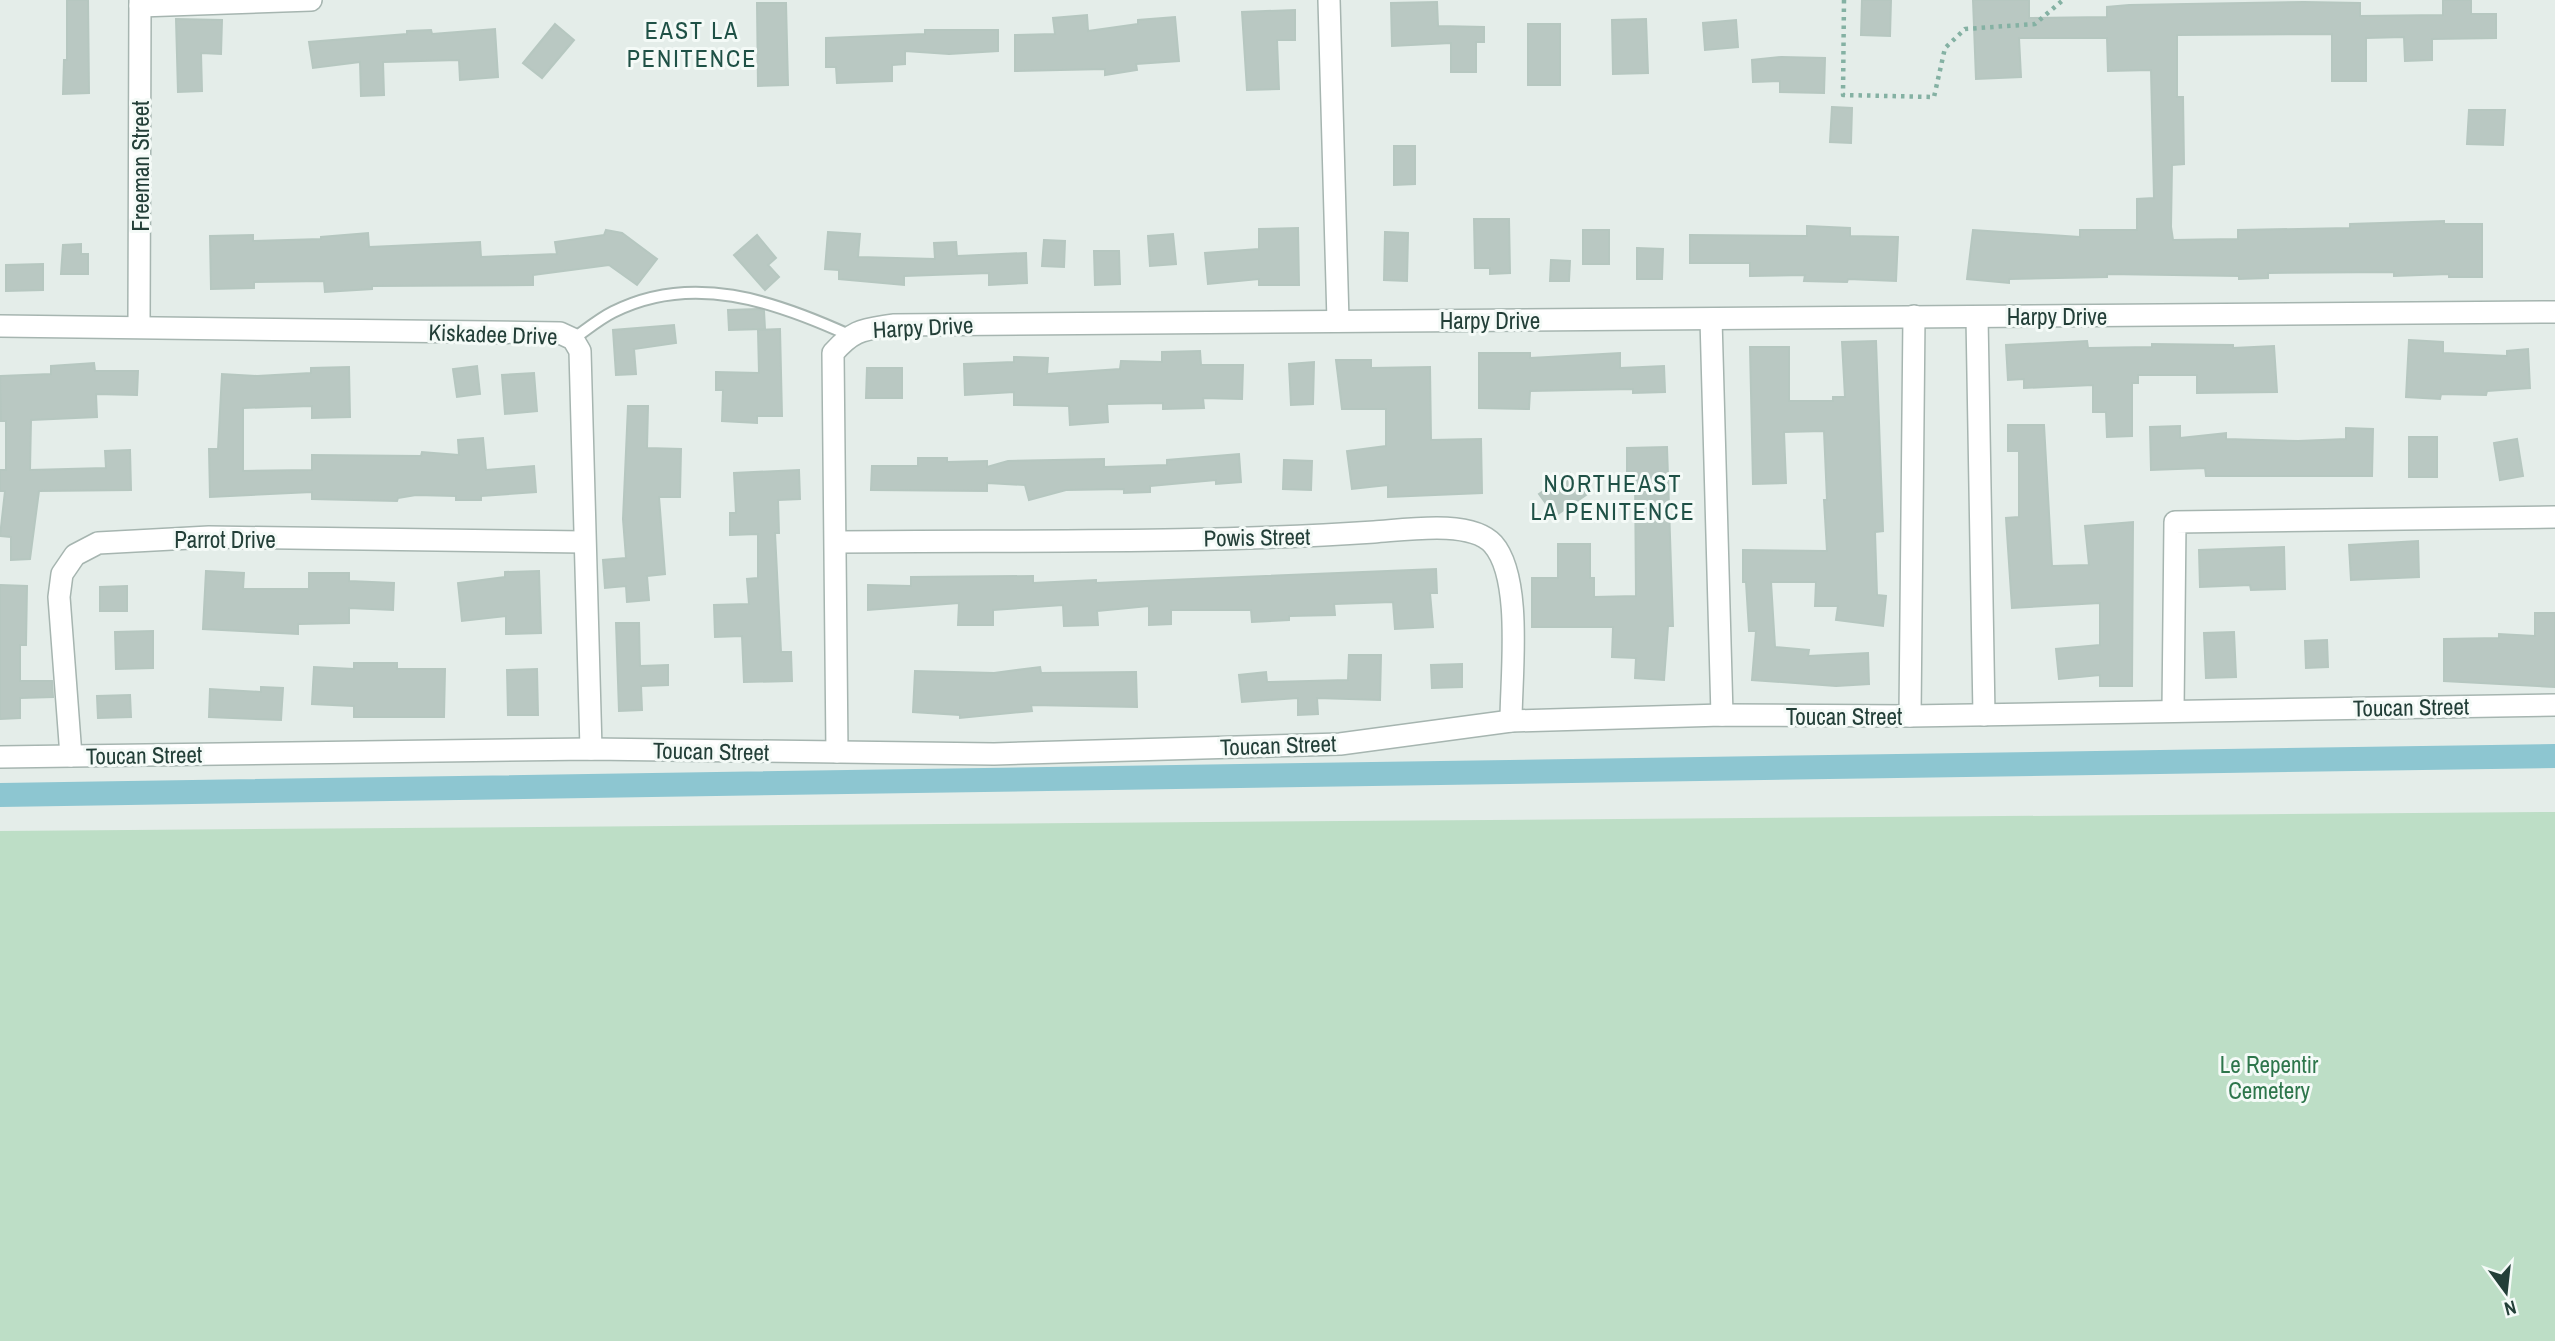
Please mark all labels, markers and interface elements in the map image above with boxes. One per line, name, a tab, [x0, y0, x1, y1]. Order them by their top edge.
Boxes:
district label: EAST LA PENITENCE	[627, 14, 757, 74]
street label: Freeman Street	[125, 100, 156, 232]
street label: Harpy Drive	[2007, 301, 2107, 332]
street label: Harpy Drive	[1440, 305, 1540, 336]
street label: Harpy Drive	[872, 309, 974, 345]
street label: Kiskadee Drive	[428, 316, 558, 352]
district label: NORTHEAST LA PENITENCE	[1530, 467, 1696, 527]
street label: Powis Street	[1203, 521, 1311, 553]
street label: Parrot Drive	[174, 524, 276, 555]
street label: Toucan Street	[2353, 690, 2469, 724]
street label: Toucan Street	[1786, 701, 1902, 732]
street label: Toucan Street	[1219, 727, 1337, 763]
street label: Toucan Street	[653, 734, 769, 768]
street label: Toucan Street	[86, 738, 202, 772]
park label: Le Repentir Cemetery	[2220, 1049, 2319, 1106]
north arrow	[2471, 1257, 2541, 1327]
text: N	[2502, 1294, 2519, 1322]

